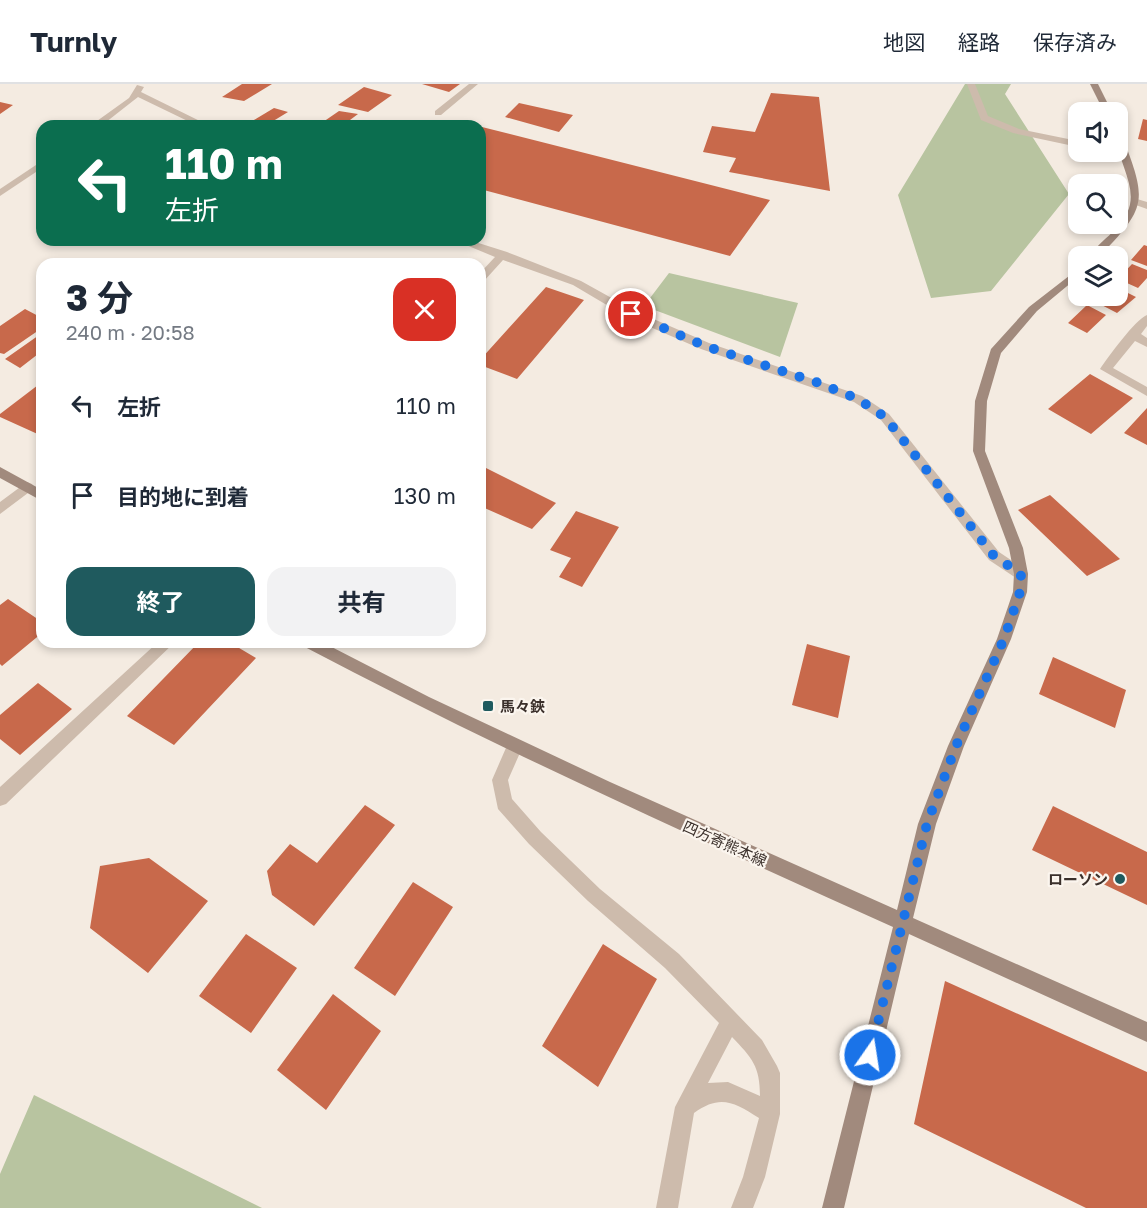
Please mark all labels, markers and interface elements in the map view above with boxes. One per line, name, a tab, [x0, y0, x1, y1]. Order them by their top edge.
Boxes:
text: Turnly	[30, 25, 117, 58]
text: 地図	[883, 29, 925, 55]
text: 経路	[958, 29, 1000, 55]
text: 保存済み	[1033, 29, 1117, 55]
map controls	[1068, 102, 1128, 306]
button: sound	[1068, 102, 1128, 162]
text: 110 m	[165, 138, 283, 188]
icon: left	[66, 144, 144, 222]
button: search	[1068, 174, 1128, 234]
text: 左折	[165, 194, 219, 226]
button: layers	[1068, 246, 1128, 306]
text: 3 分	[66, 276, 133, 319]
button: close	[393, 278, 456, 341]
pin	[605, 288, 656, 339]
icon: arrive	[614, 297, 647, 330]
text: 240 m · 20:58	[66, 320, 195, 344]
icon: left	[66, 389, 99, 422]
text: 110 m	[396, 392, 456, 419]
text: 左折	[117, 393, 161, 420]
icon: arrive	[66, 479, 99, 512]
text: 130 m	[394, 482, 456, 509]
text: 目的地に到着	[117, 483, 249, 510]
button: 終了	[66, 567, 255, 636]
button: 共有	[267, 567, 456, 636]
place label: 馬々鋏	[500, 697, 545, 715]
marker: 馬々鋏	[481, 699, 495, 713]
street label: 四方寄熊本線	[680, 816, 770, 870]
place label: ローソン	[1048, 870, 1108, 888]
marker: ローソン	[1113, 872, 1127, 886]
position arrow	[838, 1023, 902, 1087]

